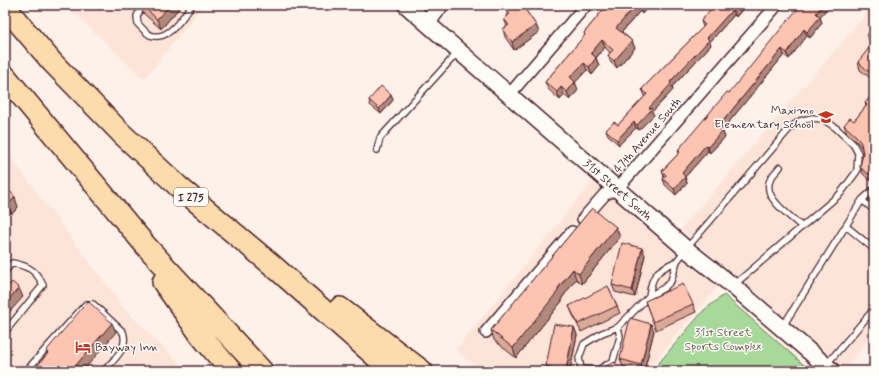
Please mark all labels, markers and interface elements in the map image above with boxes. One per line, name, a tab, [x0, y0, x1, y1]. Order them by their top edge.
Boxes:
street label: 47th Avenue South	[610, 94, 685, 177]
place label: Maximo Elementary School	[714, 103, 814, 133]
school or university icon: Maximo Elementary School	[817, 108, 835, 126]
street label: 31st Street South	[579, 156, 655, 225]
road number: I 275	[174, 188, 208, 206]
park label: 31st Street Sports Complex	[684, 325, 762, 355]
hotel icon: Bayway Inn	[74, 338, 92, 356]
place label: Bayway Inn	[95, 340, 159, 356]

